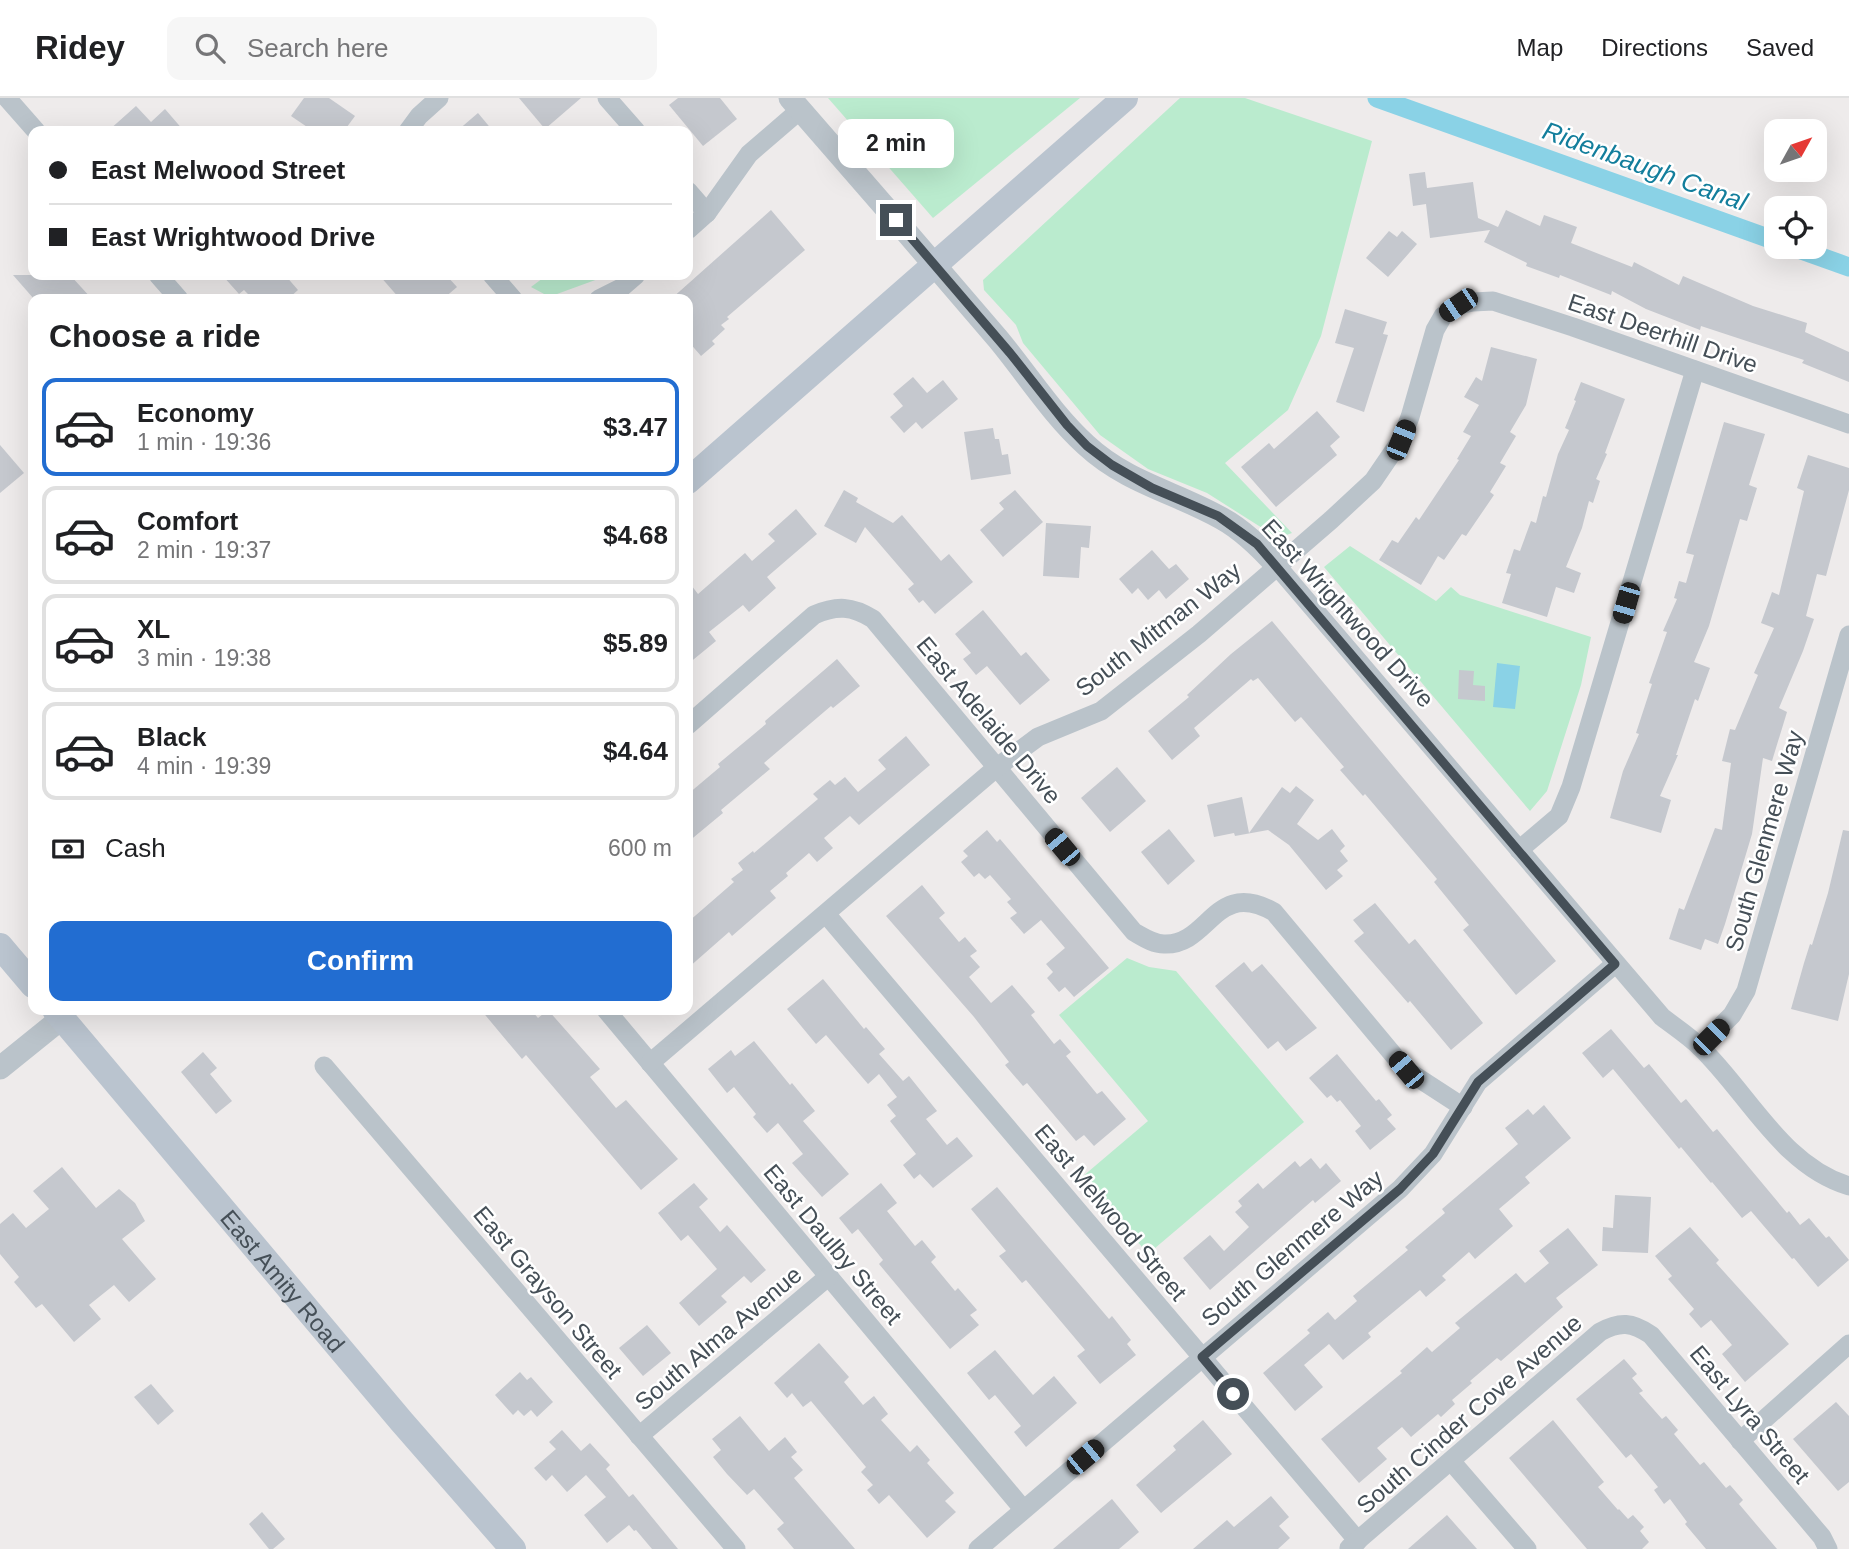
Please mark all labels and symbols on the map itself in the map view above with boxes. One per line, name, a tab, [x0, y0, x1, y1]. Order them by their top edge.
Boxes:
water label: Ridenbaugh Canal	[1539, 115, 1752, 217]
callout: 2 min	[838, 118, 954, 167]
north arrow	[1764, 119, 1827, 182]
route end	[880, 204, 912, 236]
car	[1435, 285, 1482, 325]
street label: East Deerhill Drive	[1565, 288, 1761, 378]
car	[1384, 417, 1419, 463]
street label: East Wrightwood Drive	[1256, 513, 1440, 713]
street label: South Mitman Way	[1070, 556, 1246, 702]
car	[1611, 580, 1642, 626]
street label: East Adelaide Drive	[911, 631, 1067, 809]
street label: South Glenmere Way	[1720, 727, 1808, 955]
car	[1041, 824, 1084, 870]
car	[1689, 1015, 1734, 1059]
car	[1385, 1047, 1428, 1093]
street label: East Melwood Street	[1029, 1119, 1193, 1306]
street label: East Daulby Street	[758, 1159, 908, 1330]
street label: South Glenmere Way	[1196, 1164, 1388, 1332]
street label: East Grayson Street	[468, 1201, 628, 1384]
street label: East Amity Road	[216, 1204, 351, 1357]
street label: South Alma Avenue	[629, 1260, 807, 1416]
street label: South Cinder Cove Avenue	[1351, 1309, 1587, 1519]
street label: East Lyra Street	[1685, 1340, 1816, 1489]
route start	[1217, 1378, 1249, 1410]
car	[1063, 1435, 1108, 1479]

